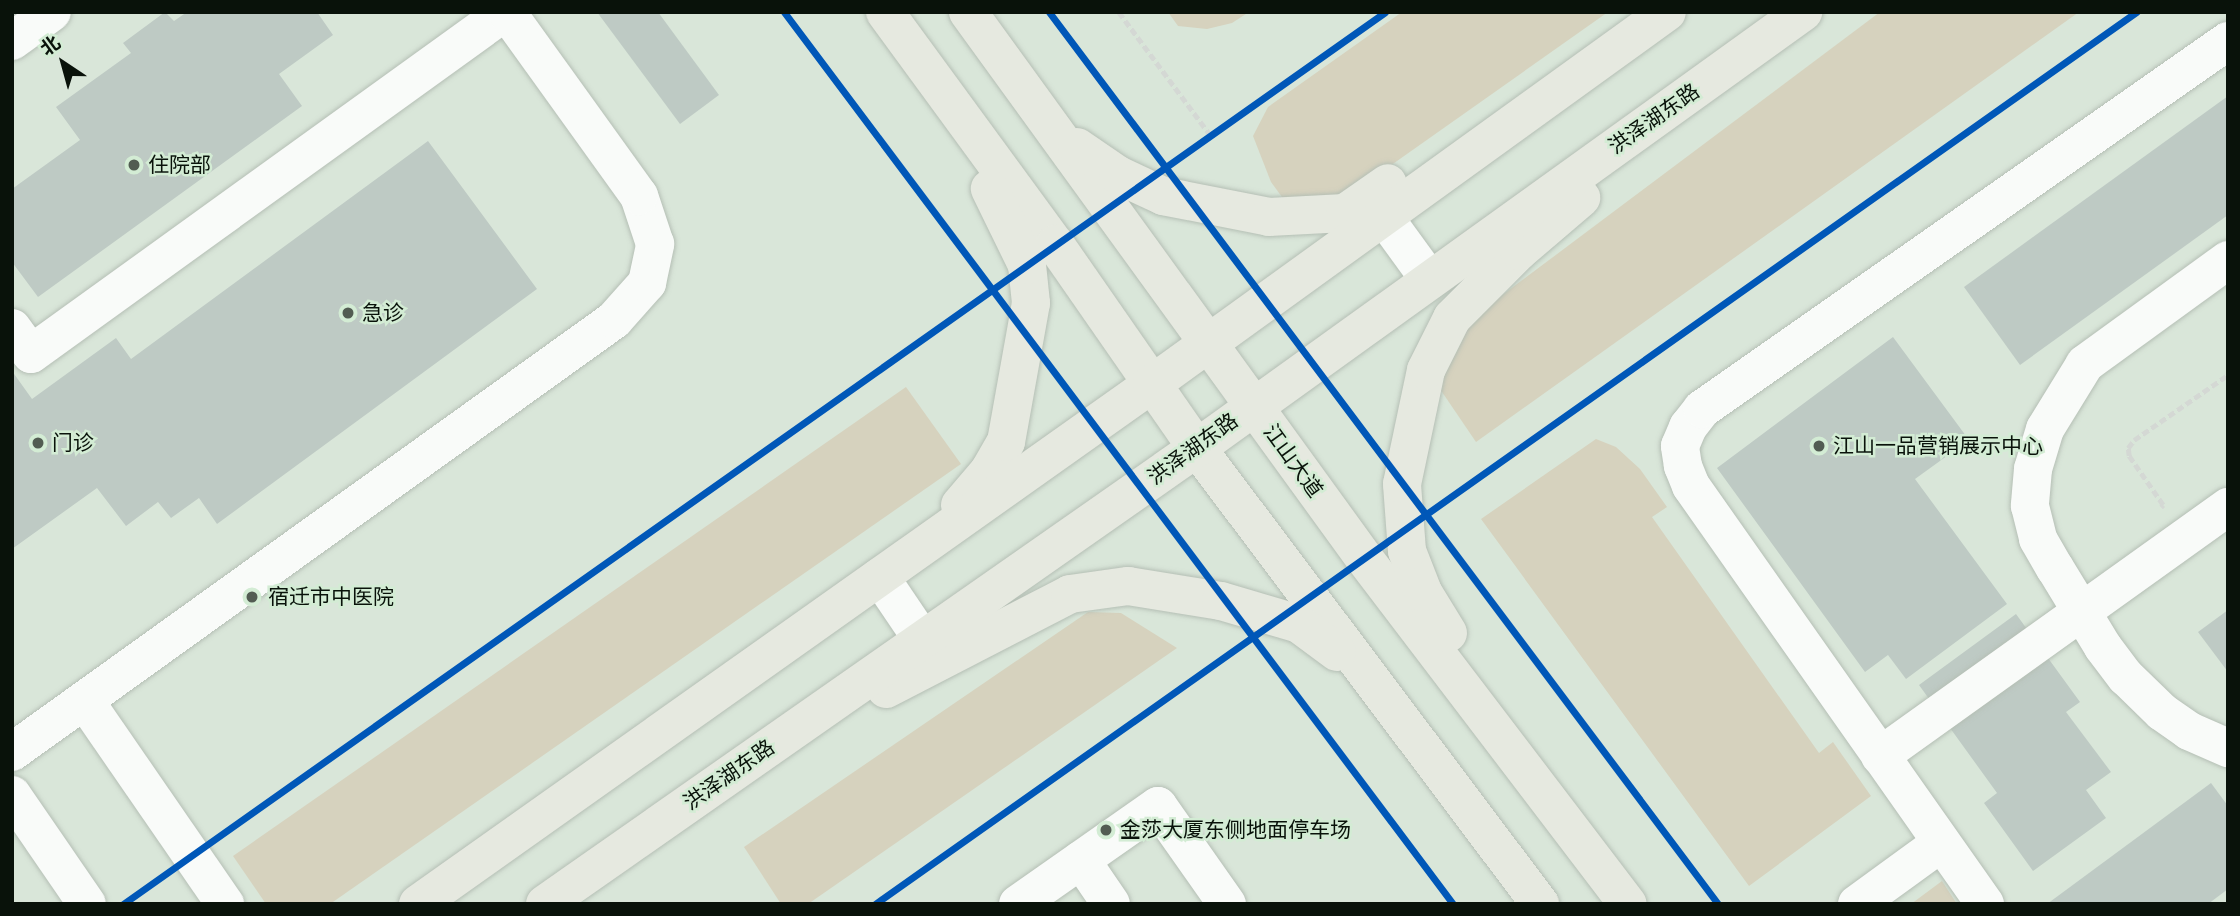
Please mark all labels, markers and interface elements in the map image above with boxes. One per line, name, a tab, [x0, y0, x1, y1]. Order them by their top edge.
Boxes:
north arrow	[28, 28, 98, 98]
text: 北	[36, 31, 65, 61]
street label: 洪泽湖东路	[1604, 79, 1704, 159]
place label: 住院部	[148, 152, 211, 178]
marker: 住院部	[126, 157, 142, 173]
place label: 急诊	[362, 300, 404, 326]
marker: 急诊	[340, 305, 356, 321]
street label: 洪泽湖东路	[1143, 408, 1243, 490]
street label: 江山大道	[1258, 420, 1328, 502]
place label: 门诊	[52, 430, 94, 456]
place label: 江山一品营销展示中心	[1833, 433, 2043, 459]
marker: 门诊	[30, 435, 46, 451]
marker: 江山一品营销展示中心	[1811, 438, 1827, 454]
place label: 宿迁市中医院	[268, 584, 394, 610]
marker: 宿迁市中医院	[242, 587, 262, 607]
street label: 洪泽湖东路	[679, 735, 779, 815]
place label: 金莎大厦东侧地面停车场	[1120, 817, 1351, 843]
marker: 金莎大厦东侧地面停车场	[1098, 822, 1114, 838]

